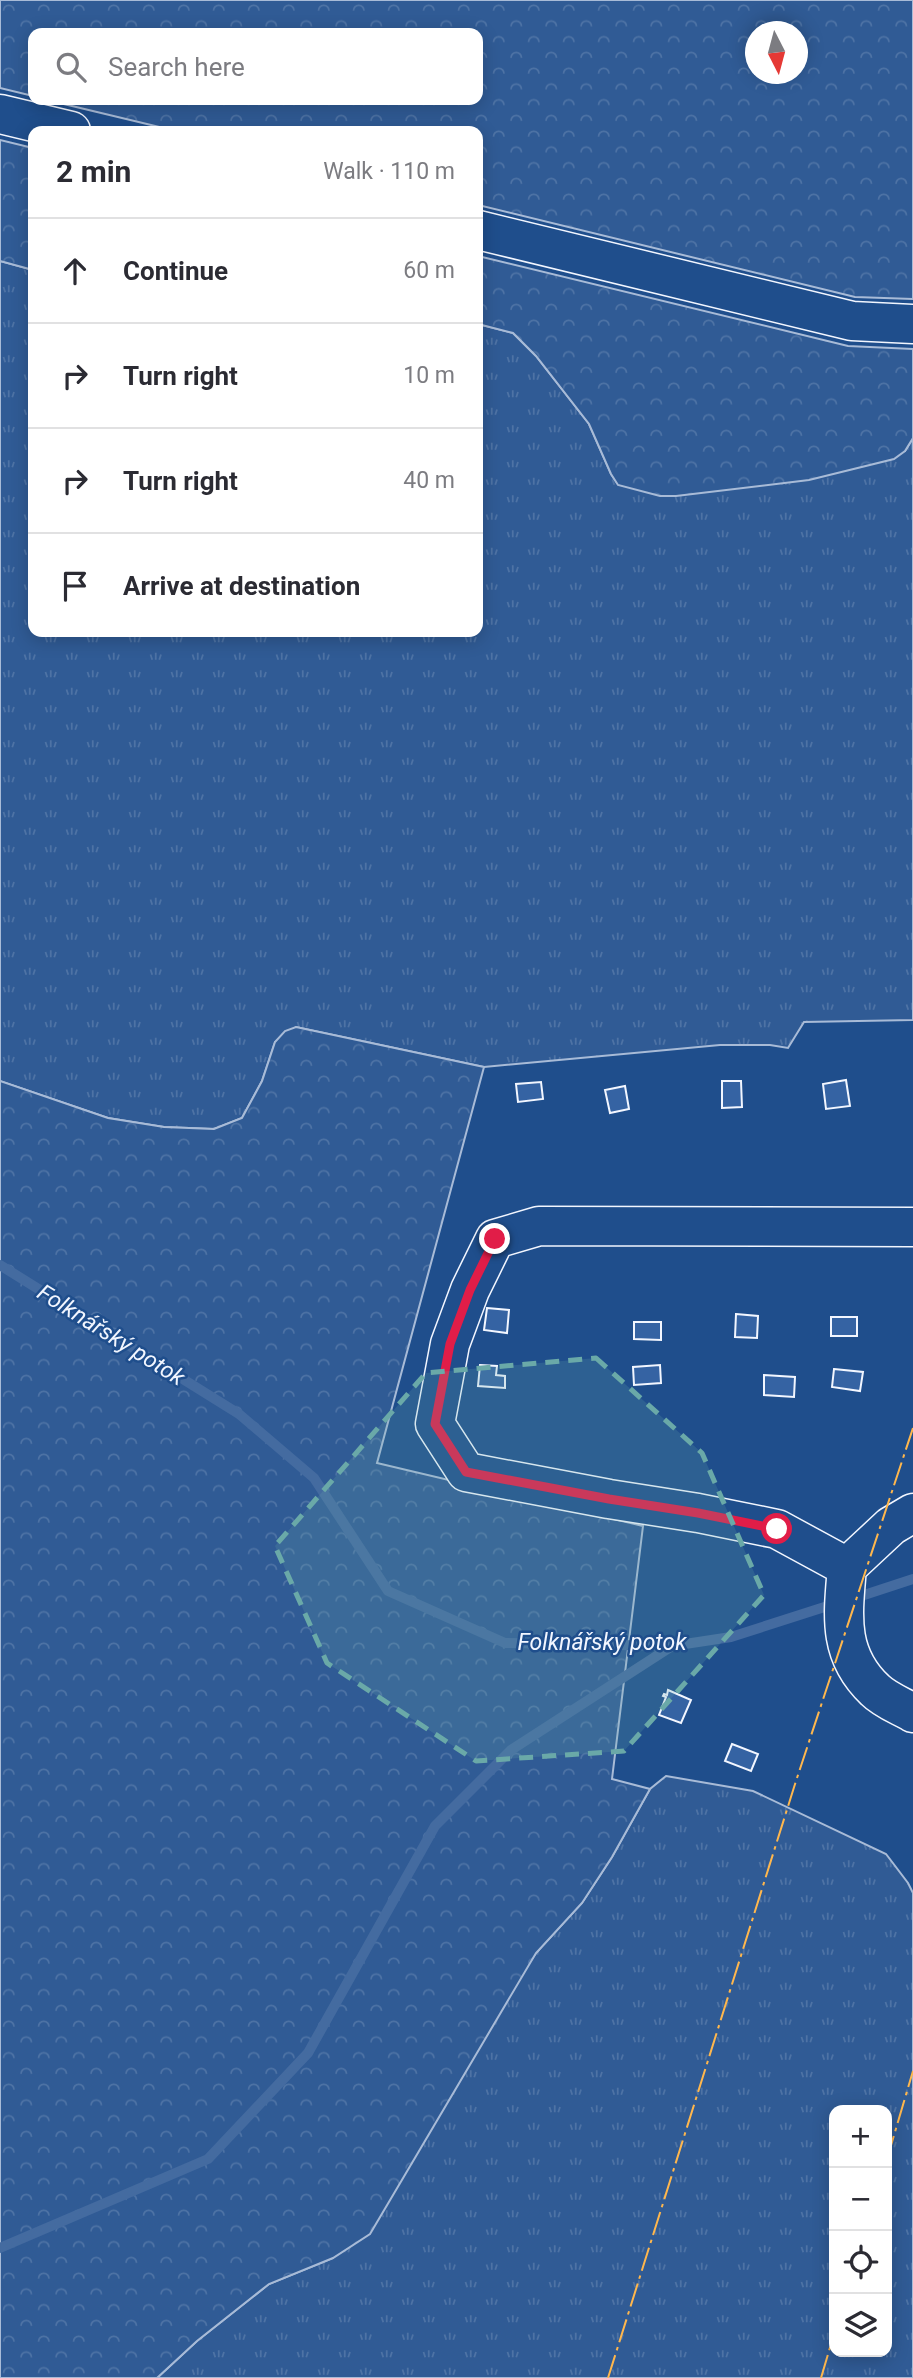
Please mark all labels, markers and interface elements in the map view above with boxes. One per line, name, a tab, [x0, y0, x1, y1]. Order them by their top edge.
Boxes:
north arrow	[745, 21, 808, 84]
search box	[28, 28, 483, 105]
icon: search	[52, 48, 90, 86]
text: Search here	[108, 52, 245, 82]
text: 2 min	[56, 154, 131, 189]
text: Walk · 110 m	[323, 158, 455, 185]
icon: ahead	[56, 252, 94, 290]
text: Continue	[123, 256, 228, 286]
text: 60 m	[403, 257, 455, 284]
icon: right	[56, 357, 94, 395]
text: Turn right	[123, 361, 238, 391]
text: 10 m	[403, 362, 455, 389]
icon: right	[56, 462, 94, 500]
text: Turn right	[123, 466, 238, 496]
text: 40 m	[403, 467, 455, 494]
icon: arrive	[56, 567, 94, 605]
text: Arrive at destination	[123, 571, 360, 601]
route end	[479, 1223, 510, 1254]
water label: Folknářský potok	[32, 1279, 190, 1392]
route start	[761, 1513, 792, 1544]
water label: Folknářský potok	[518, 1629, 687, 1656]
map controls	[829, 2105, 892, 2357]
button: +	[829, 2105, 892, 2168]
button: −	[829, 2168, 892, 2231]
button: locate	[829, 2231, 892, 2294]
button: layers	[829, 2294, 892, 2357]

